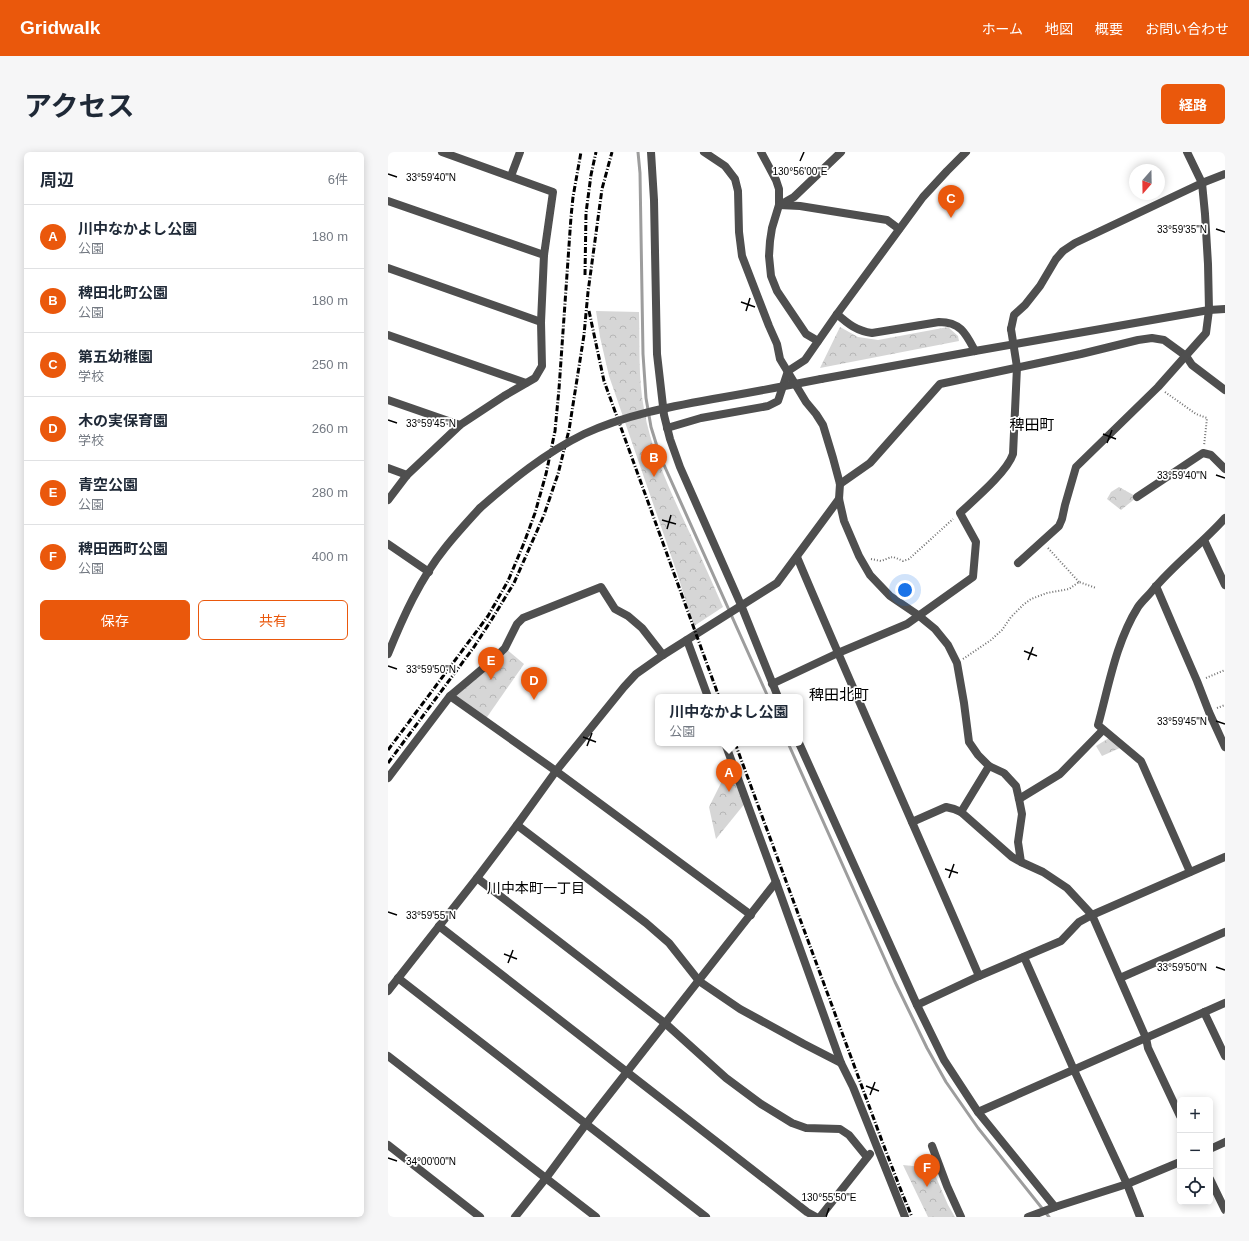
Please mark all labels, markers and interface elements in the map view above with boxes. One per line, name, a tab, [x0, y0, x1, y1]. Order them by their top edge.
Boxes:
text: Gridwalk	[20, 17, 100, 38]
text: ホーム	[981, 21, 1023, 37]
text: 地図	[1045, 21, 1073, 37]
text: 概要	[1095, 21, 1123, 37]
text: お問い合わせ	[1145, 21, 1229, 37]
button: 経路	[1161, 84, 1225, 124]
text: アクセス	[24, 91, 135, 122]
north arrow	[1129, 164, 1165, 200]
text: 130°56'00"E	[772, 166, 828, 177]
text: 周辺	[40, 171, 74, 190]
text: 6件	[328, 172, 348, 187]
text: 33°59'40"N	[406, 172, 456, 183]
pin: C	[938, 185, 964, 218]
text: 川中なかよし公園	[78, 220, 197, 237]
text: 33°59'35"N	[1157, 224, 1207, 235]
text: A	[48, 229, 58, 244]
text: 180 m	[312, 229, 348, 244]
text: 公園	[78, 241, 104, 256]
text: 稗田北町公園	[78, 284, 168, 301]
text: B	[48, 293, 58, 308]
text: 180 m	[312, 293, 348, 308]
text: 公園	[78, 305, 104, 320]
text: 第五幼稚園	[78, 348, 153, 365]
text: C	[48, 357, 58, 372]
text: 250 m	[312, 357, 348, 372]
text: 学校	[78, 369, 104, 384]
text: 木の実保育園	[78, 412, 168, 429]
district label: 稗田町	[1009, 416, 1055, 433]
text: 33°59'45"N	[406, 418, 456, 429]
text: D	[48, 421, 58, 436]
text: 260 m	[312, 421, 348, 436]
text: 学校	[78, 433, 104, 448]
pin: B	[641, 444, 667, 477]
text: 33°59'40"N	[1157, 470, 1207, 481]
text: 青空公園	[78, 476, 138, 493]
text: E	[49, 485, 57, 500]
text: 280 m	[312, 485, 348, 500]
text: 公園	[78, 497, 104, 512]
text: 稗田西町公園	[78, 540, 168, 557]
text: F	[49, 549, 57, 564]
text: 400 m	[312, 549, 348, 564]
text: 公園	[78, 561, 104, 576]
your location	[895, 580, 915, 600]
button: 保存	[40, 600, 190, 640]
button: 共有	[198, 600, 348, 640]
pin: E	[478, 647, 504, 680]
text: 33°59'50"N	[406, 664, 456, 675]
pin: D	[521, 667, 547, 700]
district label: 稗田北町	[809, 686, 869, 703]
popup	[655, 694, 803, 746]
text: 川中なかよし公園	[669, 703, 789, 720]
text: 33°59'45"N	[1157, 716, 1207, 727]
text: 公園	[669, 724, 695, 739]
pin: A	[716, 759, 742, 792]
district label: 川中本町一丁目	[487, 880, 585, 896]
text: 33°59'55"N	[406, 910, 456, 921]
text: 33°59'50"N	[1157, 962, 1207, 973]
map controls	[1177, 1097, 1213, 1205]
button: +	[1177, 1097, 1213, 1133]
button: −	[1177, 1133, 1213, 1169]
pin: F	[914, 1154, 940, 1187]
text: 34°00'00"N	[406, 1156, 456, 1167]
button: locate	[1177, 1169, 1213, 1205]
text: 130°55'50"E	[801, 1192, 857, 1203]

